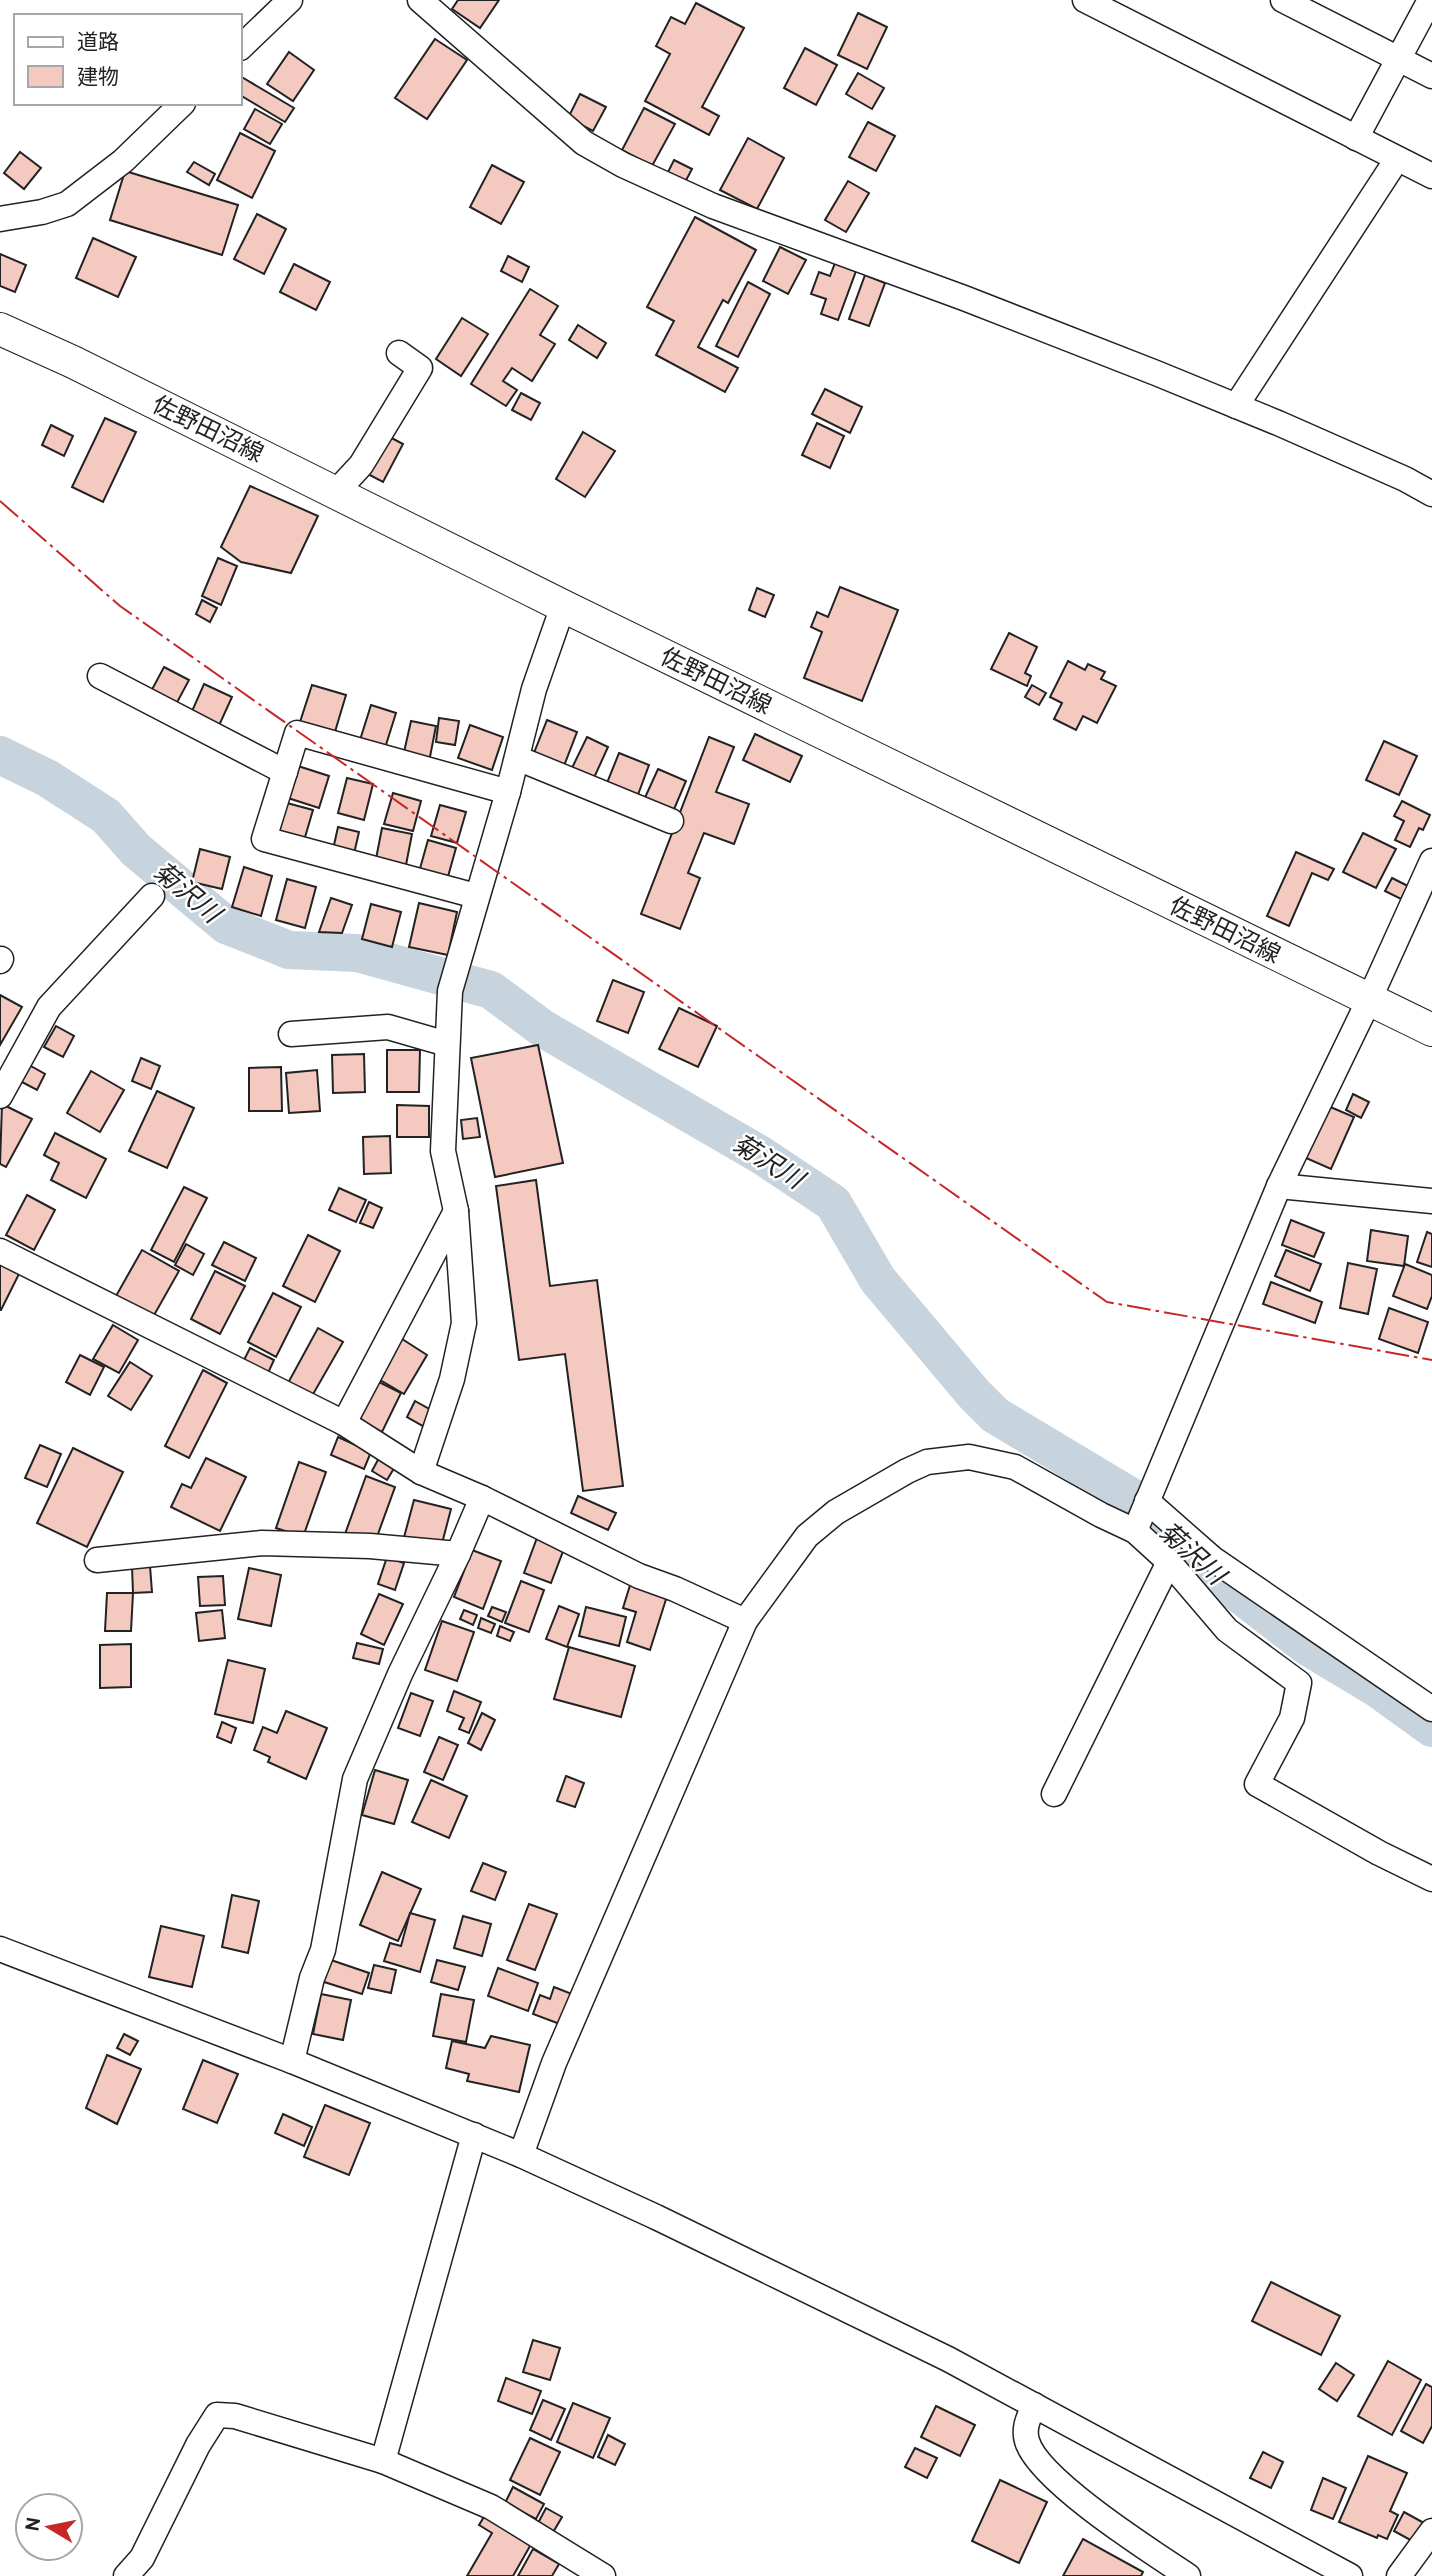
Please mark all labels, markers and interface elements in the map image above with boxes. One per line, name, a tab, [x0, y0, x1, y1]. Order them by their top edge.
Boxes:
legend	[14, 14, 242, 105]
text: 道路	[77, 30, 119, 57]
text: 建物	[77, 65, 119, 92]
street label: 佐野田沼線	[147, 391, 268, 471]
street label: 佐野田沼線	[655, 643, 776, 723]
water label: 菊沢川	[145, 856, 228, 934]
street label: 佐野田沼線	[1164, 892, 1285, 972]
water label: 菊沢川	[725, 1128, 811, 1199]
water label: 菊沢川	[1150, 1516, 1233, 1595]
north arrow	[14, 2492, 84, 2562]
text: N	[21, 2516, 47, 2533]

